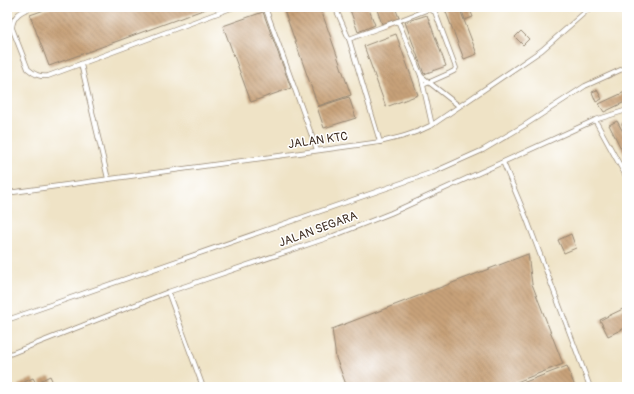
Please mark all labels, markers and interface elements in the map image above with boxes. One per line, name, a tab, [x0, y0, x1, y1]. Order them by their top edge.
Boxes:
street label: JALAN KTC	[287, 129, 349, 152]
street label: JALAN SEGARA	[277, 208, 360, 251]

